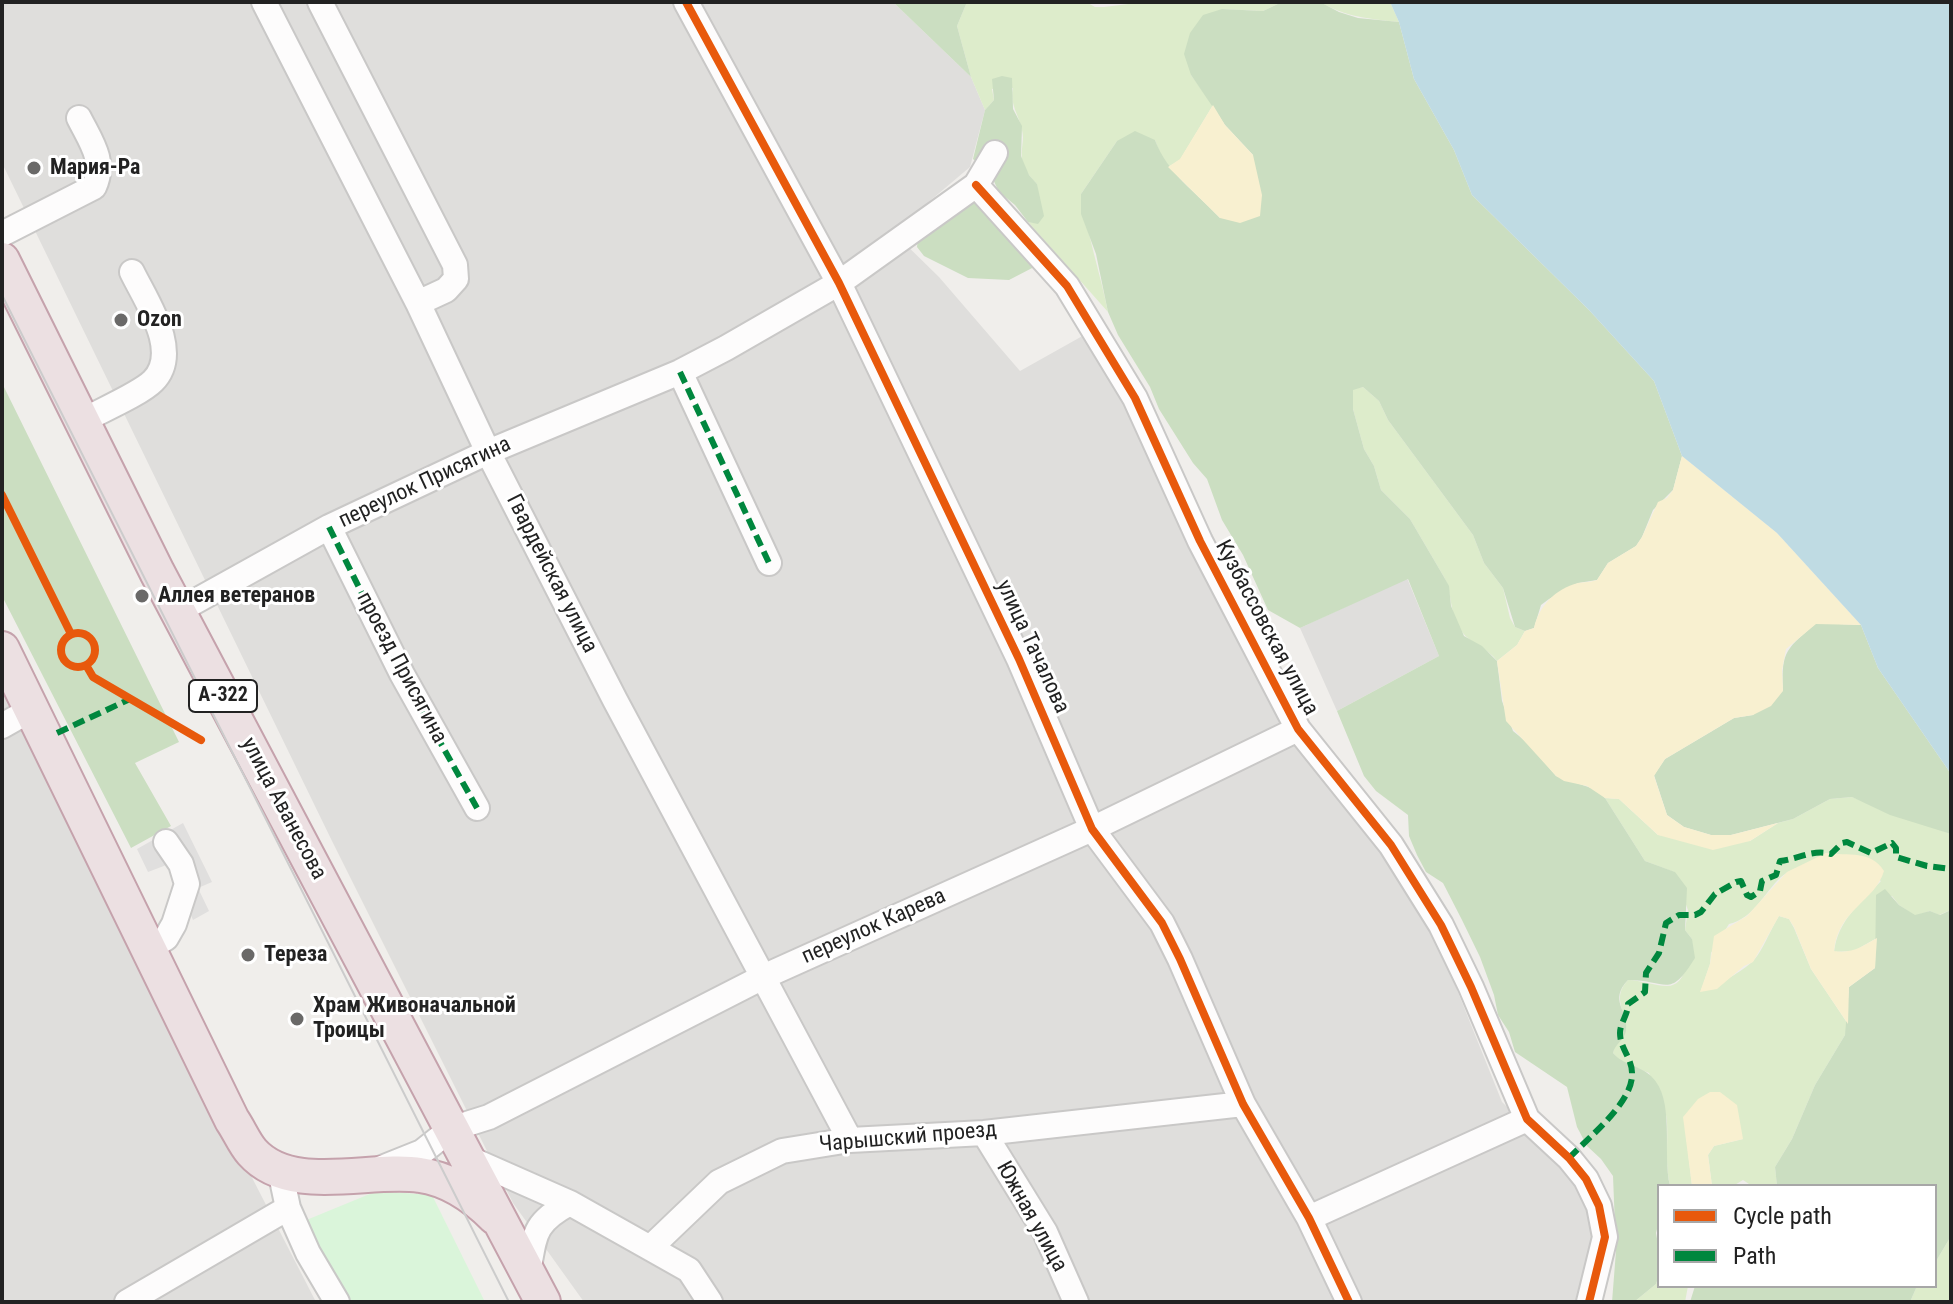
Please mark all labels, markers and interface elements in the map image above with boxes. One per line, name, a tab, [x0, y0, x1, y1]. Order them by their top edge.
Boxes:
place label: Мария-Ра	[50, 155, 140, 181]
marker: Мария-Ра	[25, 159, 43, 177]
place label: Ozon	[137, 307, 182, 333]
marker: Ozon	[112, 311, 130, 329]
street label: переулок Присягина	[335, 432, 515, 534]
street label: Гвардейская улица	[500, 490, 602, 658]
street label: Кузбассовская улица	[1209, 536, 1323, 720]
street label: улица Тачалова	[990, 576, 1074, 718]
place label: Аллея ветеранов	[158, 583, 315, 609]
marker: Аллея ветеранов	[133, 587, 151, 605]
street label: проезд Присягина	[350, 588, 452, 748]
road number: А-322	[189, 680, 257, 712]
street label: улица Аванесова	[235, 734, 331, 884]
street label: переулок Карева	[798, 883, 950, 971]
place label: Тереза	[264, 942, 327, 968]
marker: Тереза	[239, 946, 257, 964]
place label: Храм Живоначальной Троицы	[313, 993, 516, 1044]
marker: Храм Живоначальной Троицы	[288, 1010, 306, 1028]
street label: Чарышский проезд	[818, 1117, 998, 1159]
street label: Южная улица	[990, 1157, 1072, 1277]
legend	[1657, 1184, 1937, 1288]
text: Cycle path	[1733, 1202, 1832, 1230]
text: Path	[1733, 1242, 1776, 1270]

